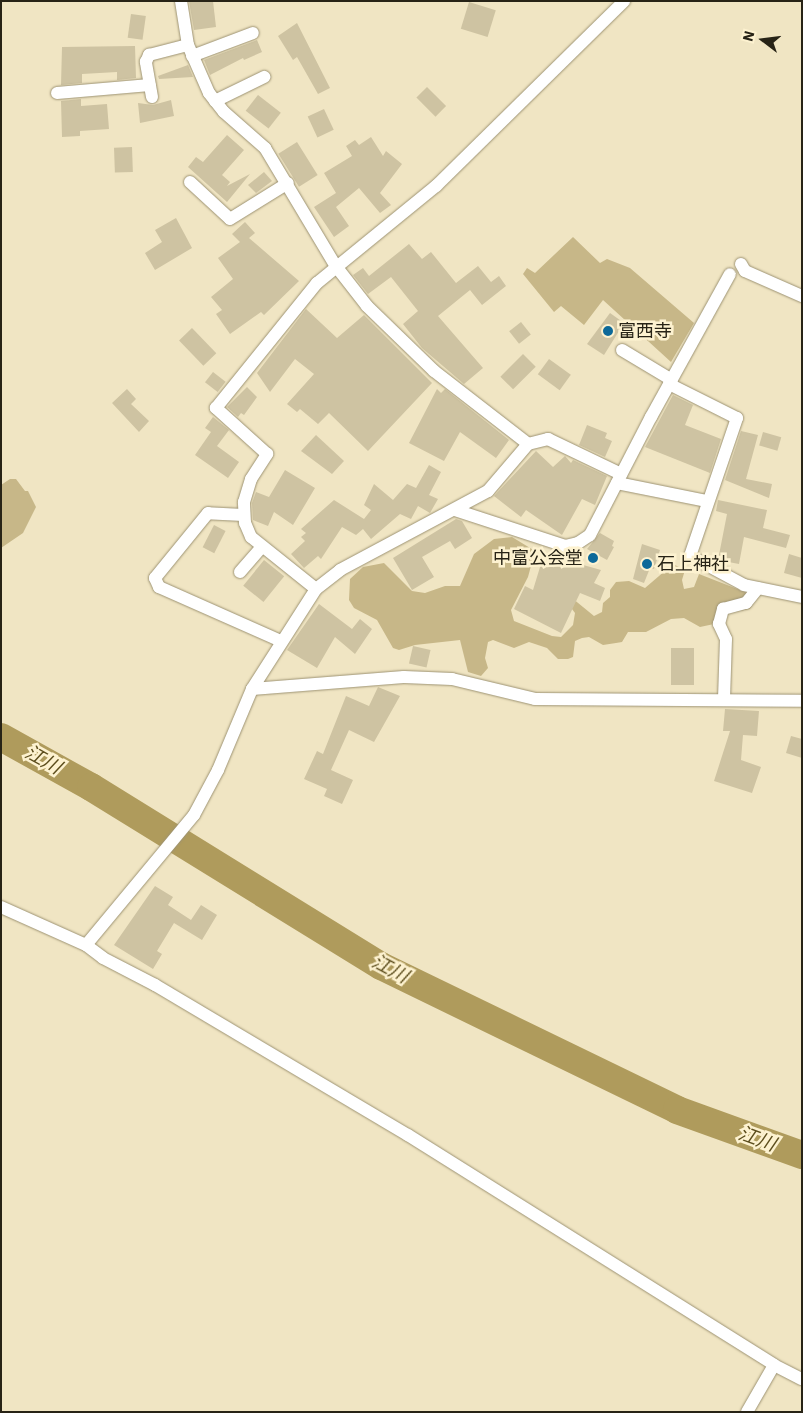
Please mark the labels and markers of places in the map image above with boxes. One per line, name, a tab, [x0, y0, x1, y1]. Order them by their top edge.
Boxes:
place label: 富西寺	[618, 320, 672, 342]
marker: 富西寺	[602, 325, 614, 337]
place label: 中富公会堂	[493, 547, 583, 569]
marker: 中富公会堂	[587, 552, 599, 564]
place label: 石上神社	[657, 553, 729, 575]
marker: 石上神社	[641, 558, 653, 570]

